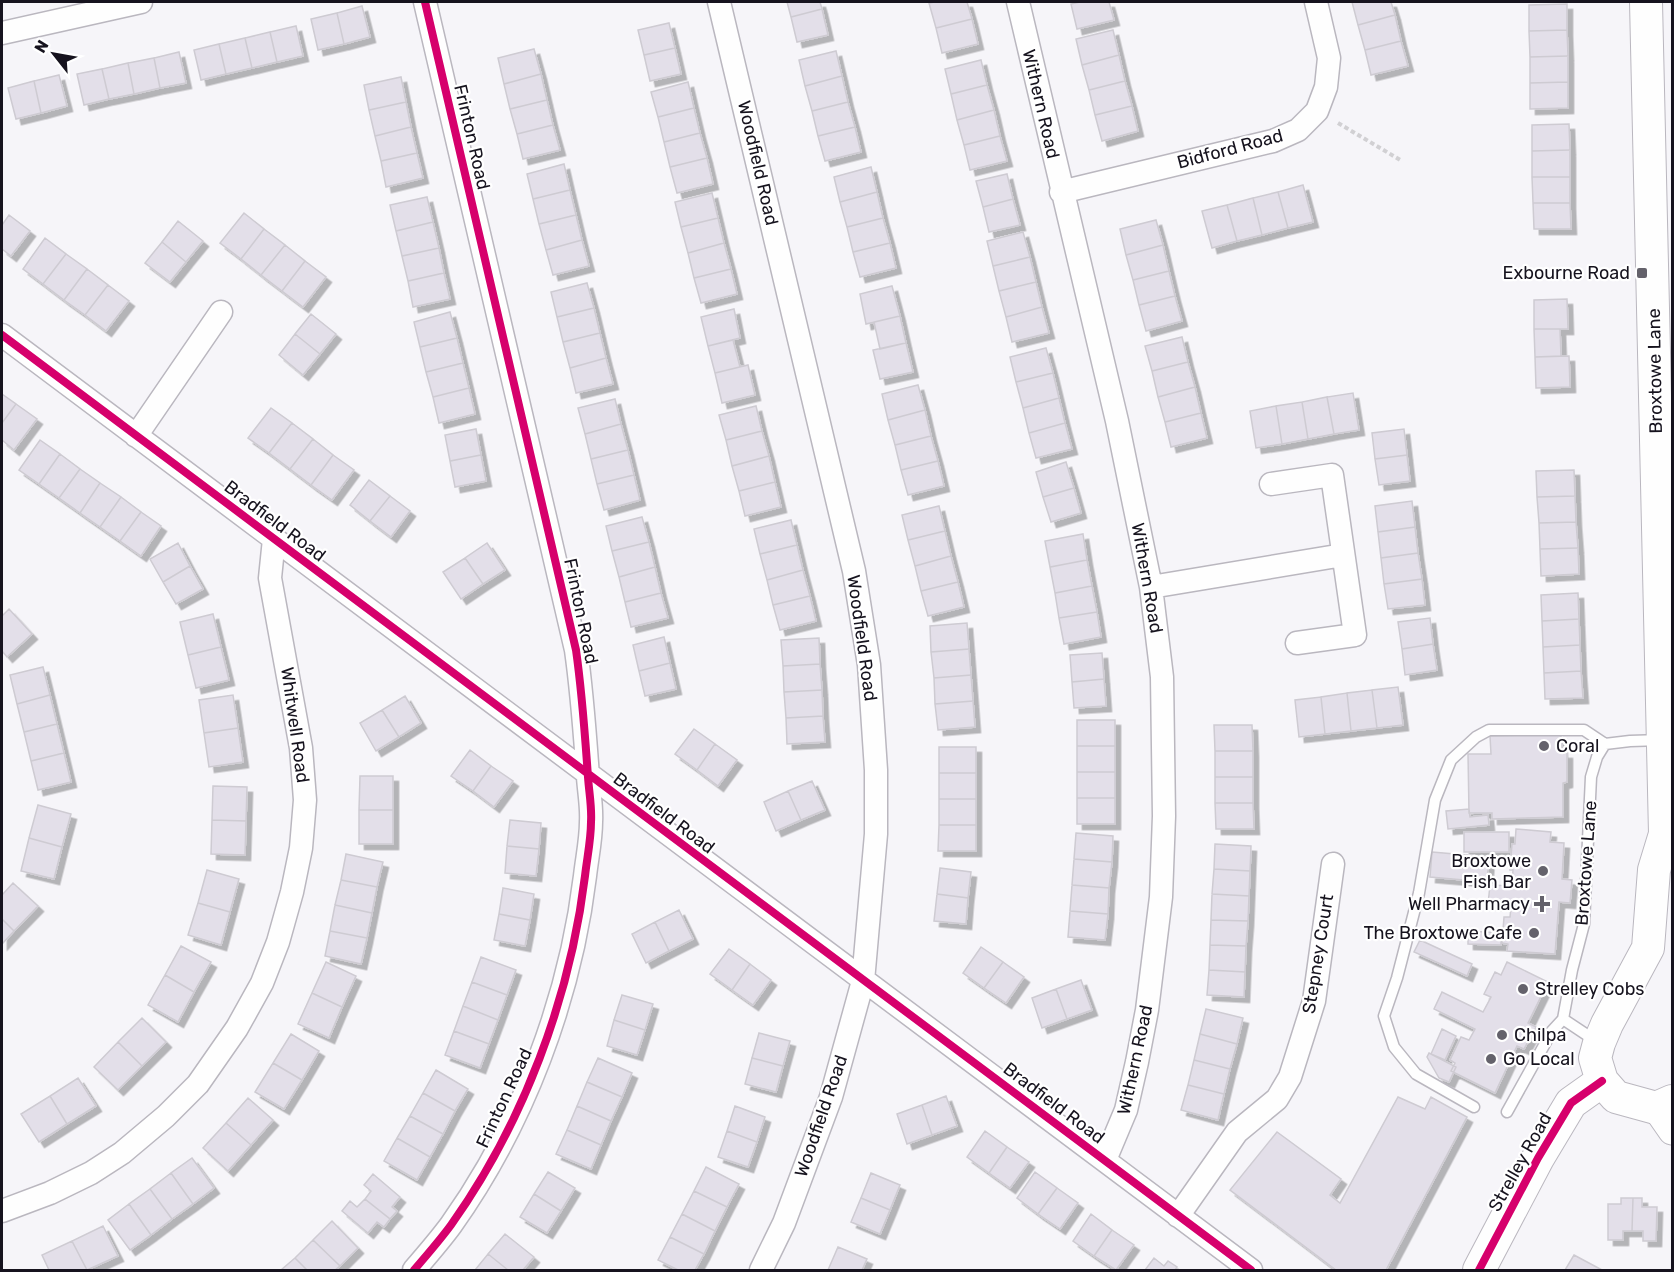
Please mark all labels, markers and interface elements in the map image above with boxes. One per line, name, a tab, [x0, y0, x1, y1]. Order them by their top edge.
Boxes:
north arrow	[24, 24, 84, 84]
text: N	[30, 37, 53, 56]
street label: Withern Road	[1018, 47, 1064, 161]
street label: Frinton Road	[449, 82, 495, 192]
street label: Woodfield Road	[733, 98, 783, 228]
street label: Bidford Road	[1175, 124, 1285, 174]
place label: Exbourne Road	[1503, 262, 1630, 284]
marker: Exbourne Road	[1635, 266, 1649, 280]
street label: Broxtowe Lane	[1643, 308, 1667, 434]
street label: Bradfield Road	[220, 476, 330, 566]
street label: Withern Road	[1126, 521, 1168, 635]
street label: Frinton Road	[559, 556, 603, 666]
street label: Woodfield Road	[842, 573, 882, 703]
street label: Whitwell Road	[276, 666, 314, 784]
place label: Coral	[1556, 735, 1599, 757]
marker: Coral	[1537, 739, 1551, 753]
street label: Bradfield Road	[609, 768, 719, 858]
street label: Broxtowe Lane	[1571, 800, 1601, 926]
place label: Broxtowe Fish Bar	[1451, 850, 1531, 893]
marker: Broxtowe Fish Bar	[1536, 864, 1550, 878]
street label: Stepney Court	[1298, 893, 1338, 1015]
place label: Well Pharmacy	[1408, 893, 1530, 915]
marker: Well Pharmacy	[1535, 897, 1549, 911]
place label: The Broxtowe Cafe	[1364, 922, 1522, 944]
marker: The Broxtowe Cafe	[1527, 926, 1541, 940]
place label: Strelley Cobs	[1535, 978, 1645, 1000]
marker: Strelley Cobs	[1516, 982, 1530, 996]
street label: Withern Road	[1113, 1003, 1157, 1117]
place label: Chilpa	[1514, 1024, 1566, 1046]
marker: Chilpa	[1495, 1028, 1509, 1042]
street label: Frinton Road	[471, 1045, 537, 1151]
place label: Go Local	[1503, 1048, 1575, 1070]
street label: Woodfield Road	[790, 1052, 852, 1180]
marker: Go Local	[1484, 1052, 1498, 1066]
street label: Bradfield Road	[999, 1058, 1109, 1148]
street label: Strelley Road	[1484, 1109, 1556, 1215]

